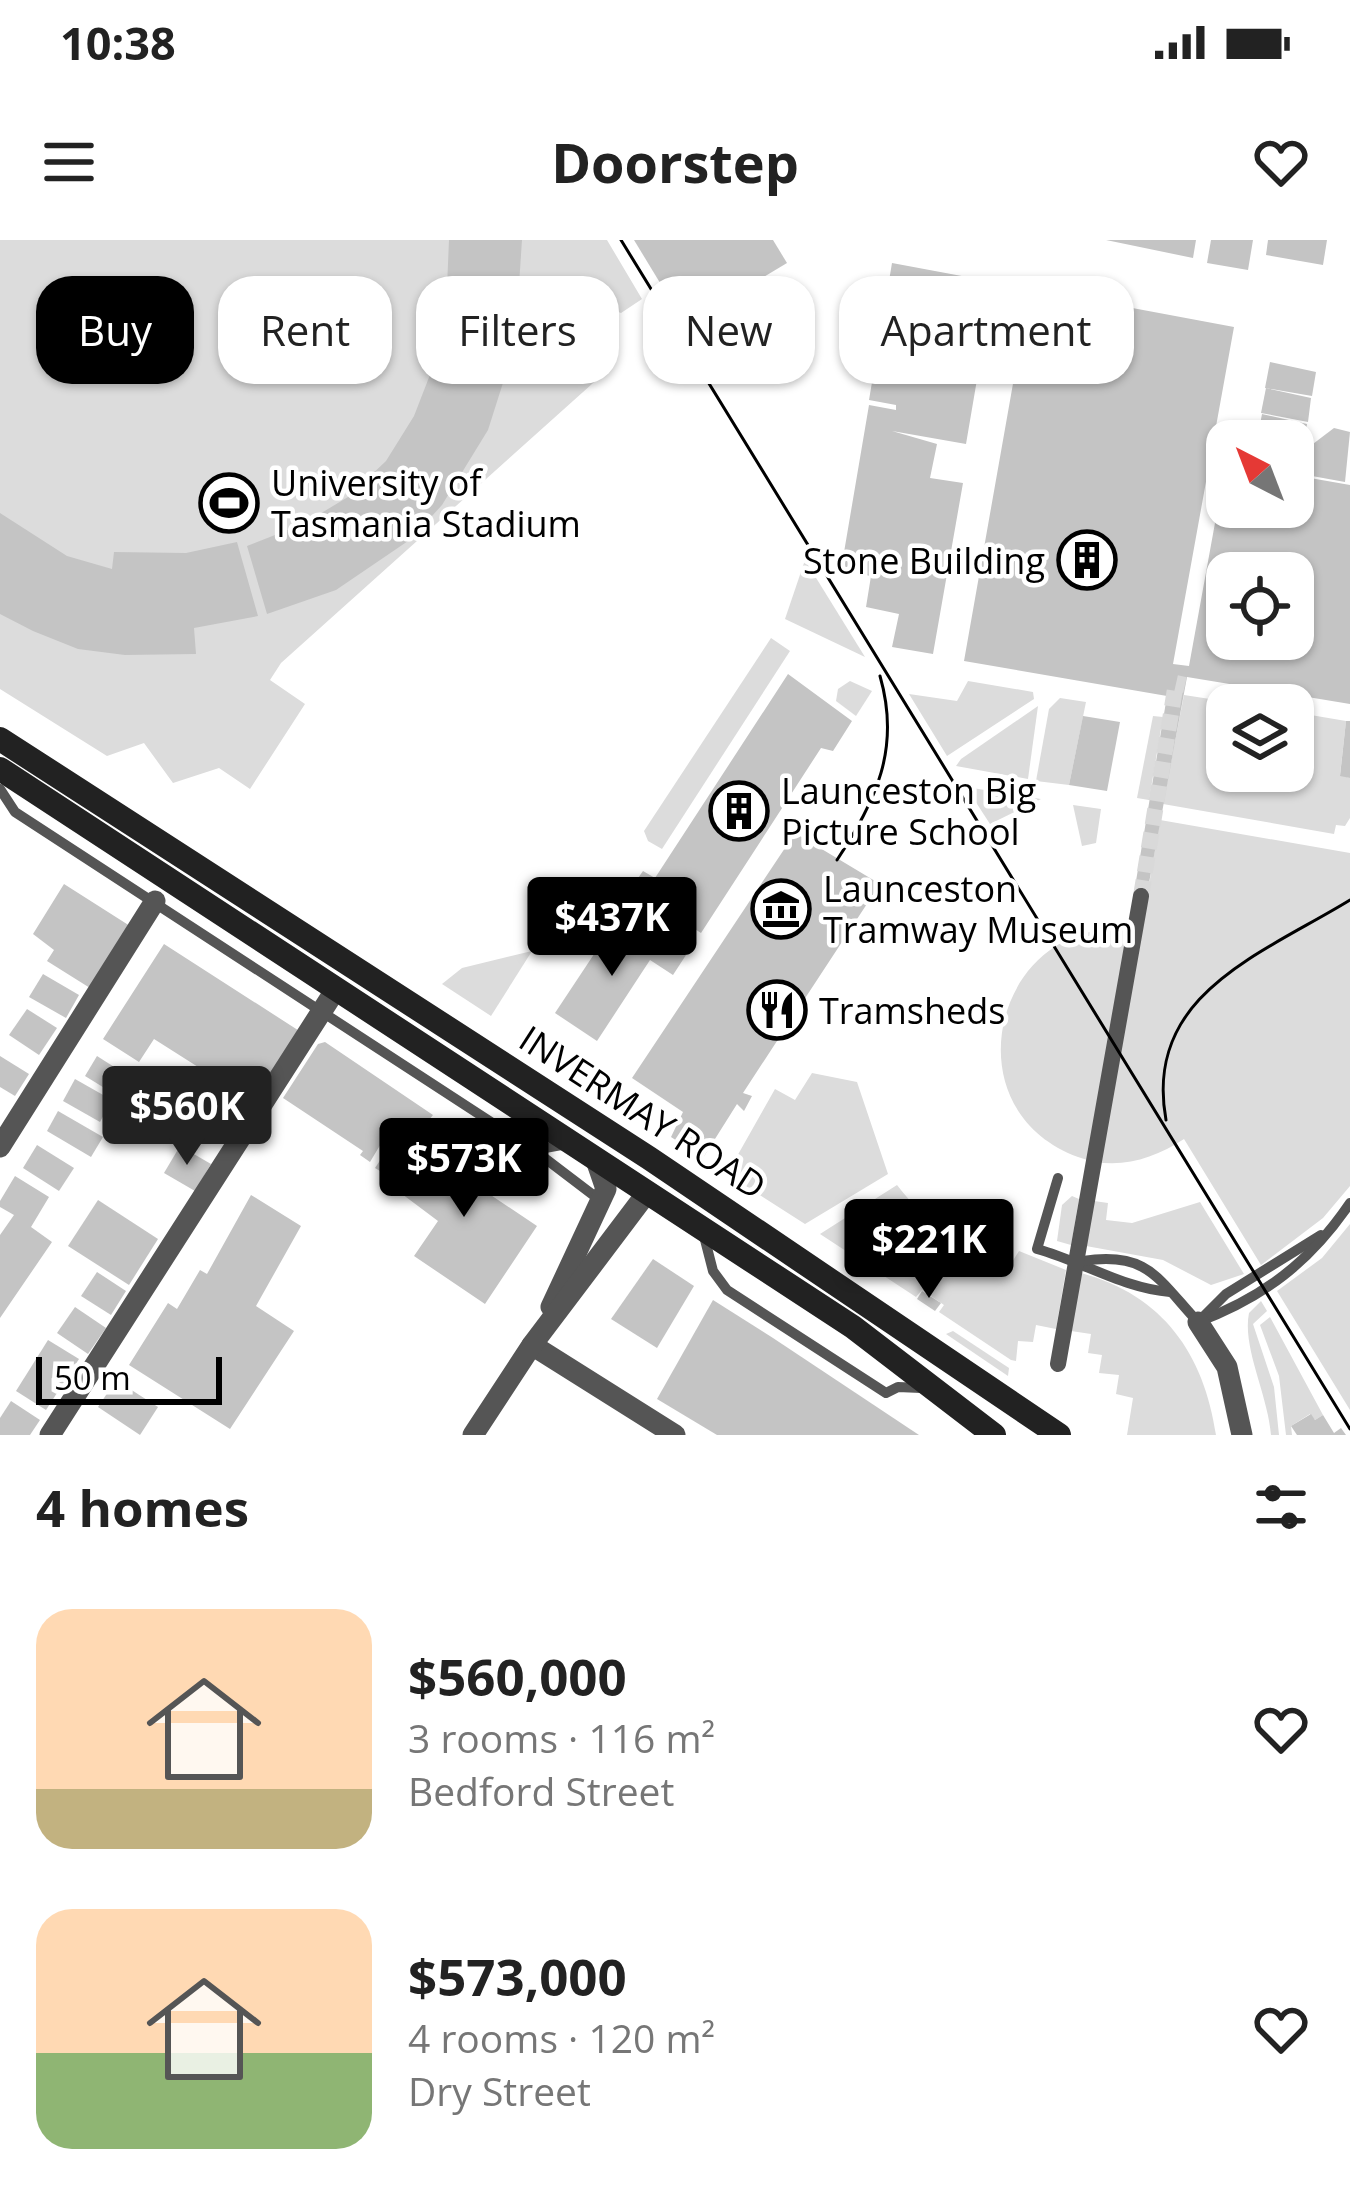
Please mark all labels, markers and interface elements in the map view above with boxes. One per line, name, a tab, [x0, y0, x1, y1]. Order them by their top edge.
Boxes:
text: 10:38	[60, 12, 176, 73]
text: Doorstep	[551, 125, 799, 199]
icon: menu	[36, 129, 102, 195]
icon: heart	[1248, 129, 1314, 195]
chip: Buy	[36, 276, 194, 384]
chip: Rent	[218, 276, 392, 384]
chip: Filters	[416, 276, 619, 384]
chip: New	[643, 276, 815, 384]
chip: Apartment	[839, 276, 1134, 384]
north arrow	[1206, 420, 1314, 528]
map controls	[1206, 420, 1314, 792]
place label: University of Tasmania Stadium	[271, 458, 581, 548]
sports icon: University of Tasmania Stadium	[198, 472, 260, 534]
building icon: Stone Building	[1056, 529, 1118, 591]
place label: Stone Building	[803, 536, 1045, 585]
button: locate	[1206, 552, 1314, 660]
button: layers	[1206, 684, 1314, 792]
place label: Launceston Big Picture School	[781, 766, 1036, 856]
building icon: Launceston Big Picture School	[708, 780, 770, 842]
place label: Launceston Tramway Museum	[823, 864, 1133, 954]
pin: $437K	[528, 877, 696, 979]
museum icon: Launceston Tramway Museum	[750, 878, 812, 940]
text: $437K	[554, 889, 670, 942]
restaurant icon: Tramsheds	[746, 979, 808, 1041]
place label: Tramsheds	[819, 986, 1006, 1035]
street label: INVERMAY ROAD	[510, 1014, 776, 1210]
pin: $560K	[103, 1066, 271, 1168]
text: $560K	[129, 1078, 245, 1131]
pin: $573K	[380, 1118, 548, 1220]
text: $573K	[406, 1130, 522, 1183]
pin: $221K	[845, 1199, 1013, 1301]
text: $221K	[871, 1211, 987, 1264]
scale bar	[36, 1351, 222, 1404]
text: 50 m	[54, 1355, 131, 1400]
text: 4 homes	[36, 1472, 249, 1542]
icon: filters	[1248, 1474, 1314, 1540]
text: $560,000	[408, 1641, 627, 1711]
icon: home	[132, 1657, 276, 1801]
icon: heart	[1248, 1696, 1314, 1762]
text: 3 rooms · 116 m²	[408, 1711, 715, 1764]
text: Bedford Street	[408, 1764, 674, 1817]
text: $573,000	[408, 1941, 627, 2011]
icon: home	[132, 1957, 276, 2101]
icon: heart	[1248, 1996, 1314, 2062]
text: 4 rooms · 120 m²	[408, 2011, 715, 2064]
text: Dry Street	[408, 2064, 591, 2117]

